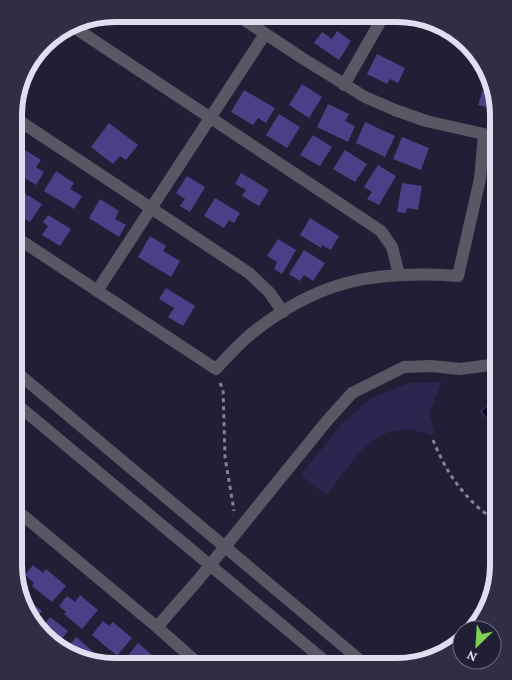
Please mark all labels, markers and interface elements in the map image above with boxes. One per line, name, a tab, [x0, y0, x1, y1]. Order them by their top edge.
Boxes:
north arrow	[452, 620, 502, 670]
text: N	[463, 647, 479, 666]

